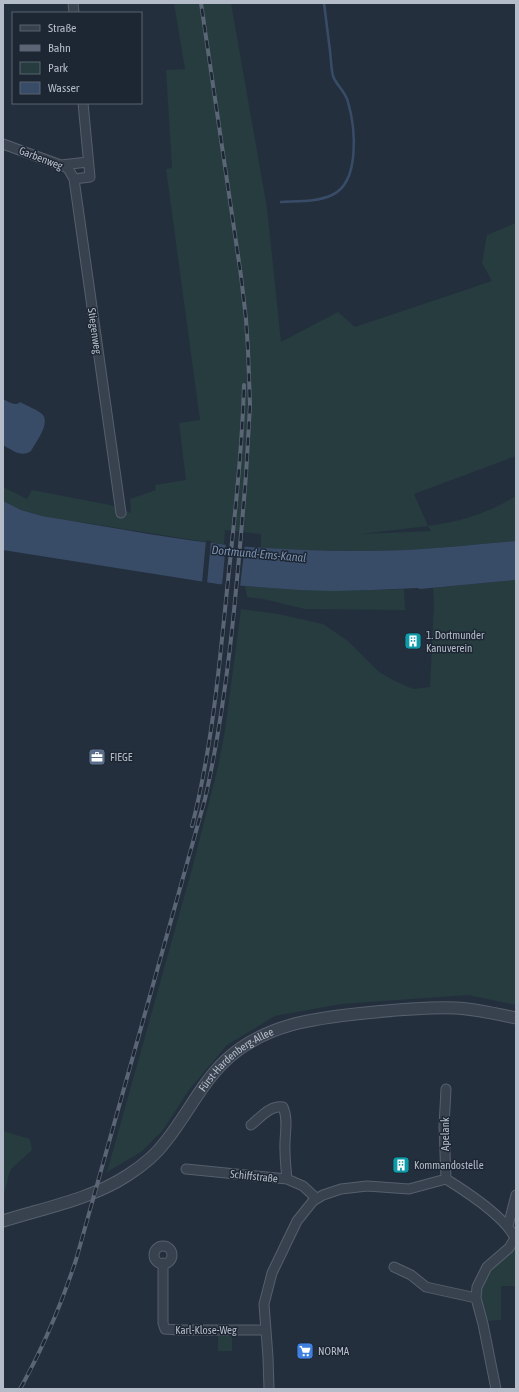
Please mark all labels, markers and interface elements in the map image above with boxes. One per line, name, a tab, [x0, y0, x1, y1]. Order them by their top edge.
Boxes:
legend	[12, 12, 142, 104]
text: Straße	[48, 21, 76, 35]
text: Bahn	[48, 41, 71, 55]
text: Park	[48, 61, 69, 75]
text: Wasser	[48, 81, 80, 95]
street label: Garbenweg	[17, 144, 65, 172]
street label: Stiegenweg	[86, 307, 104, 355]
water label: Dortmund-Ems-Kanal	[211, 543, 307, 565]
place label: 1. Dortmunder Kanuverein	[426, 629, 485, 654]
building icon: 1. Dortmunder Kanuverein	[403, 631, 423, 651]
office icon: FIEGE	[87, 747, 107, 767]
place label: FIEGE	[110, 751, 133, 763]
street label: Fürst-Hardenberg-Allee	[196, 1025, 275, 1094]
street label: Apelank	[439, 1117, 451, 1151]
building icon: Kommandostelle	[391, 1155, 411, 1175]
place label: Kommandostelle	[414, 1159, 484, 1171]
street label: Schiffstraße	[230, 1168, 278, 1184]
street label: Karl-Klose-Weg	[175, 1324, 237, 1336]
supermarket icon: NORMA	[295, 1341, 315, 1361]
place label: NORMA	[318, 1345, 350, 1357]

